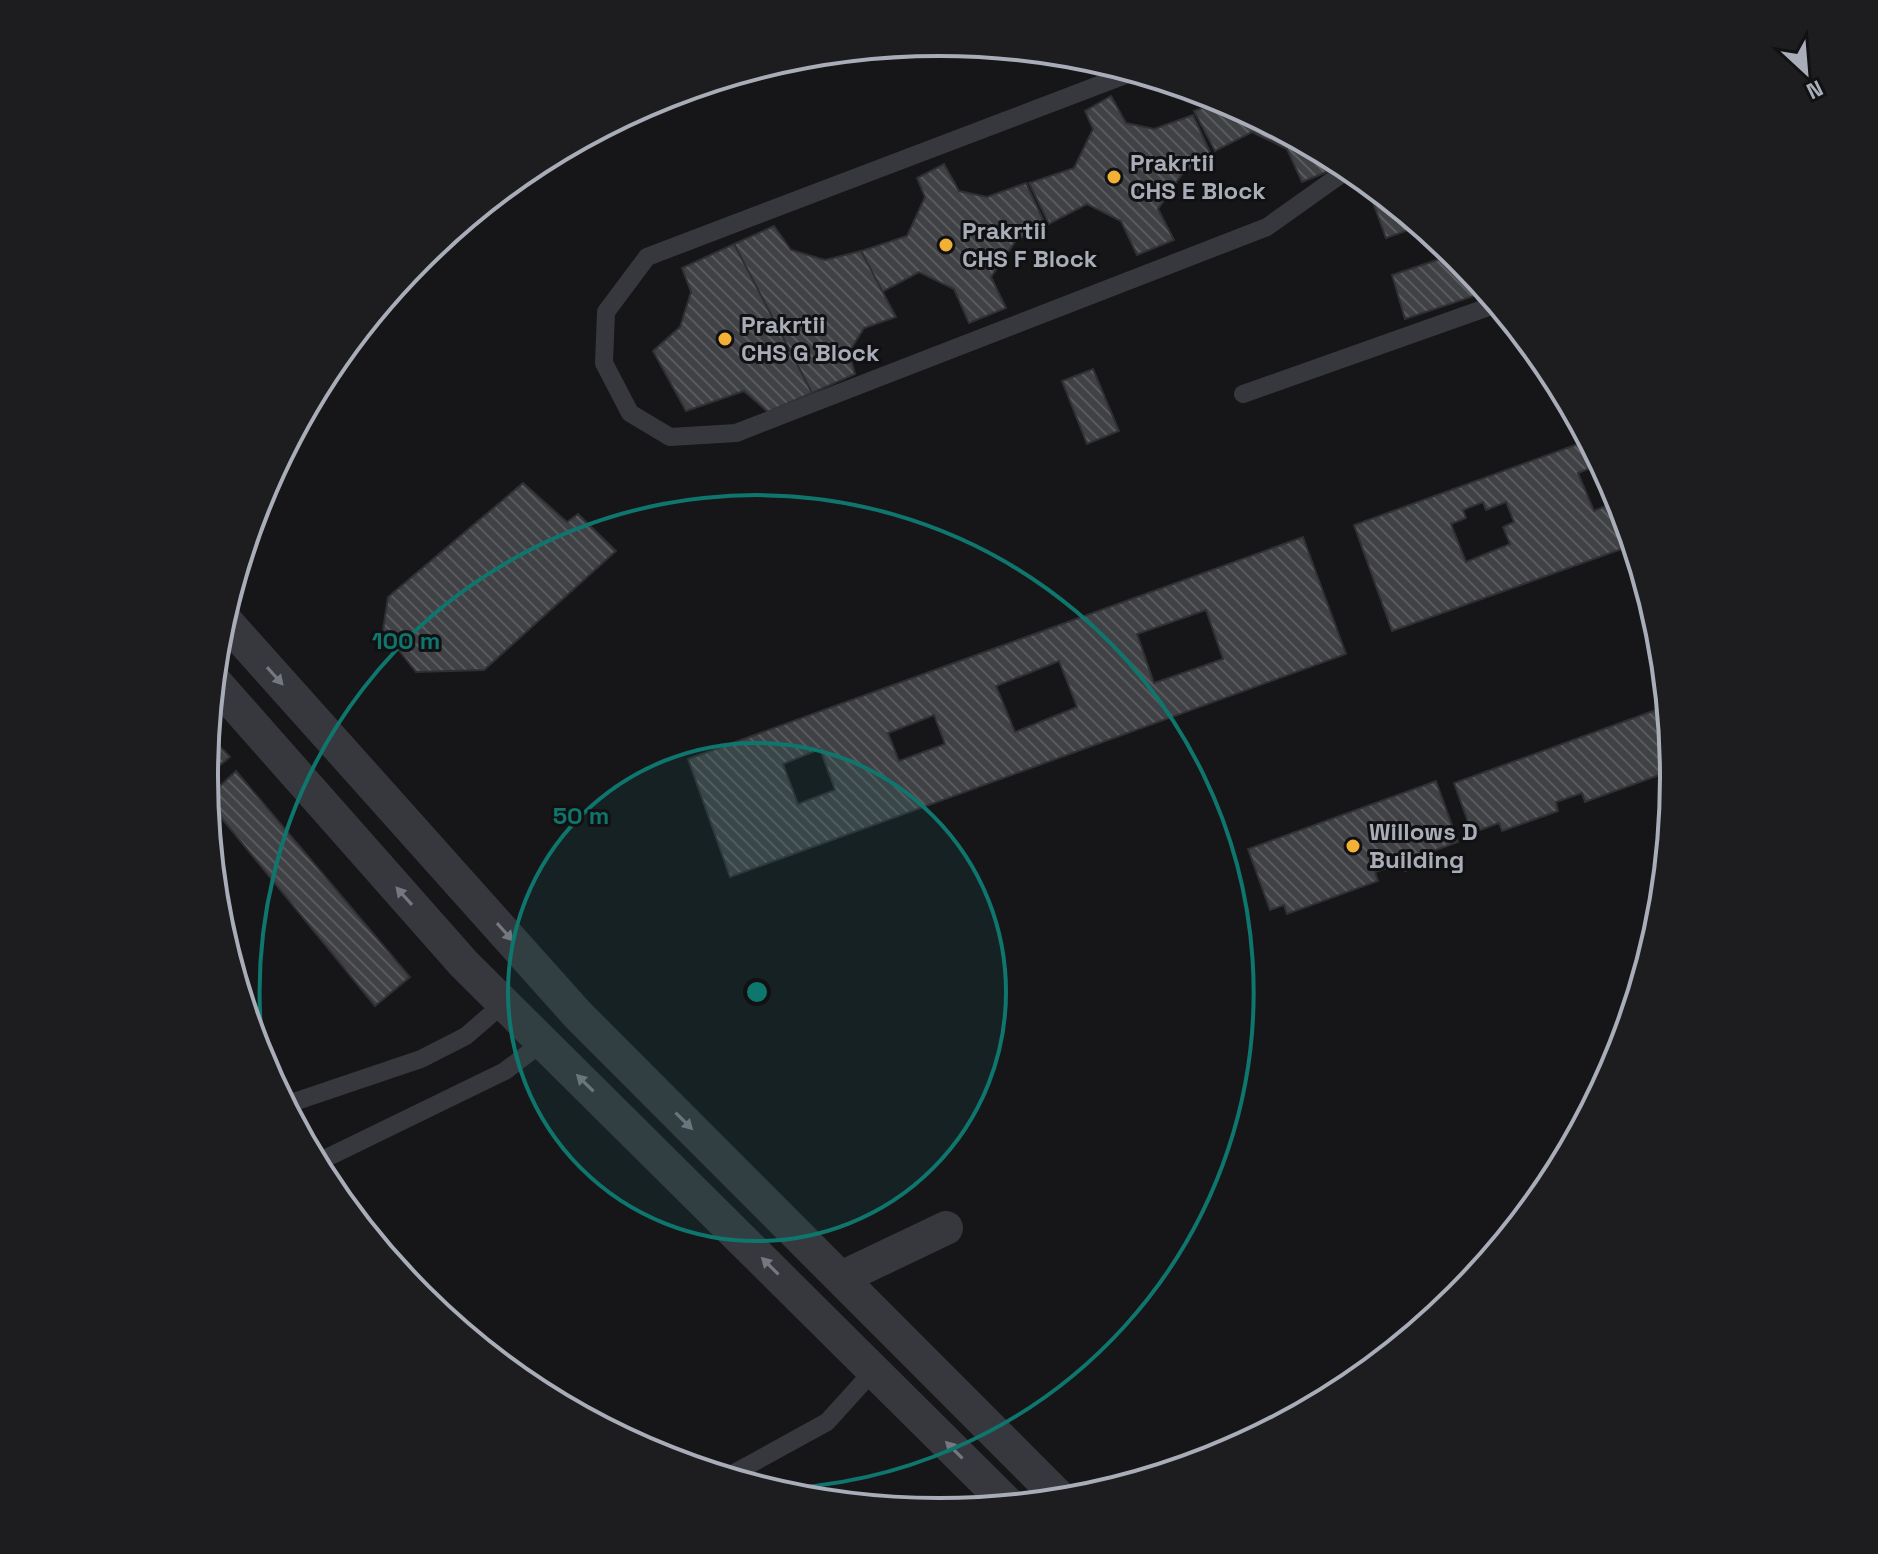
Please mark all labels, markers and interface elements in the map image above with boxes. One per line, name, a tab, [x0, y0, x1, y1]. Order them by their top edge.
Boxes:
north arrow	[1766, 32, 1846, 112]
text: N	[1802, 74, 1828, 106]
place label: Prakrtii CHS E Block	[1130, 147, 1266, 206]
marker: Prakrtii CHS E Block	[1105, 168, 1123, 186]
place label: Prakrtii CHS F Block	[962, 215, 1098, 274]
marker: Prakrtii CHS F Block	[937, 236, 955, 254]
place label: Prakrtii CHS G Block	[741, 309, 880, 368]
marker: Prakrtii CHS G Block	[716, 330, 734, 348]
text: 100 m	[372, 625, 440, 656]
one-way arrow	[265, 667, 283, 686]
text: 50 m	[553, 800, 609, 831]
place label: Willows D Building	[1369, 816, 1478, 875]
marker: Willows D Building	[1344, 837, 1362, 855]
one-way arrow	[396, 887, 414, 906]
one-way arrow	[495, 923, 513, 942]
centre of rings	[743, 978, 771, 1006]
one-way arrow	[576, 1075, 595, 1093]
one-way arrow	[674, 1111, 693, 1130]
one-way arrow	[761, 1257, 780, 1276]
one-way arrow	[945, 1441, 964, 1460]

